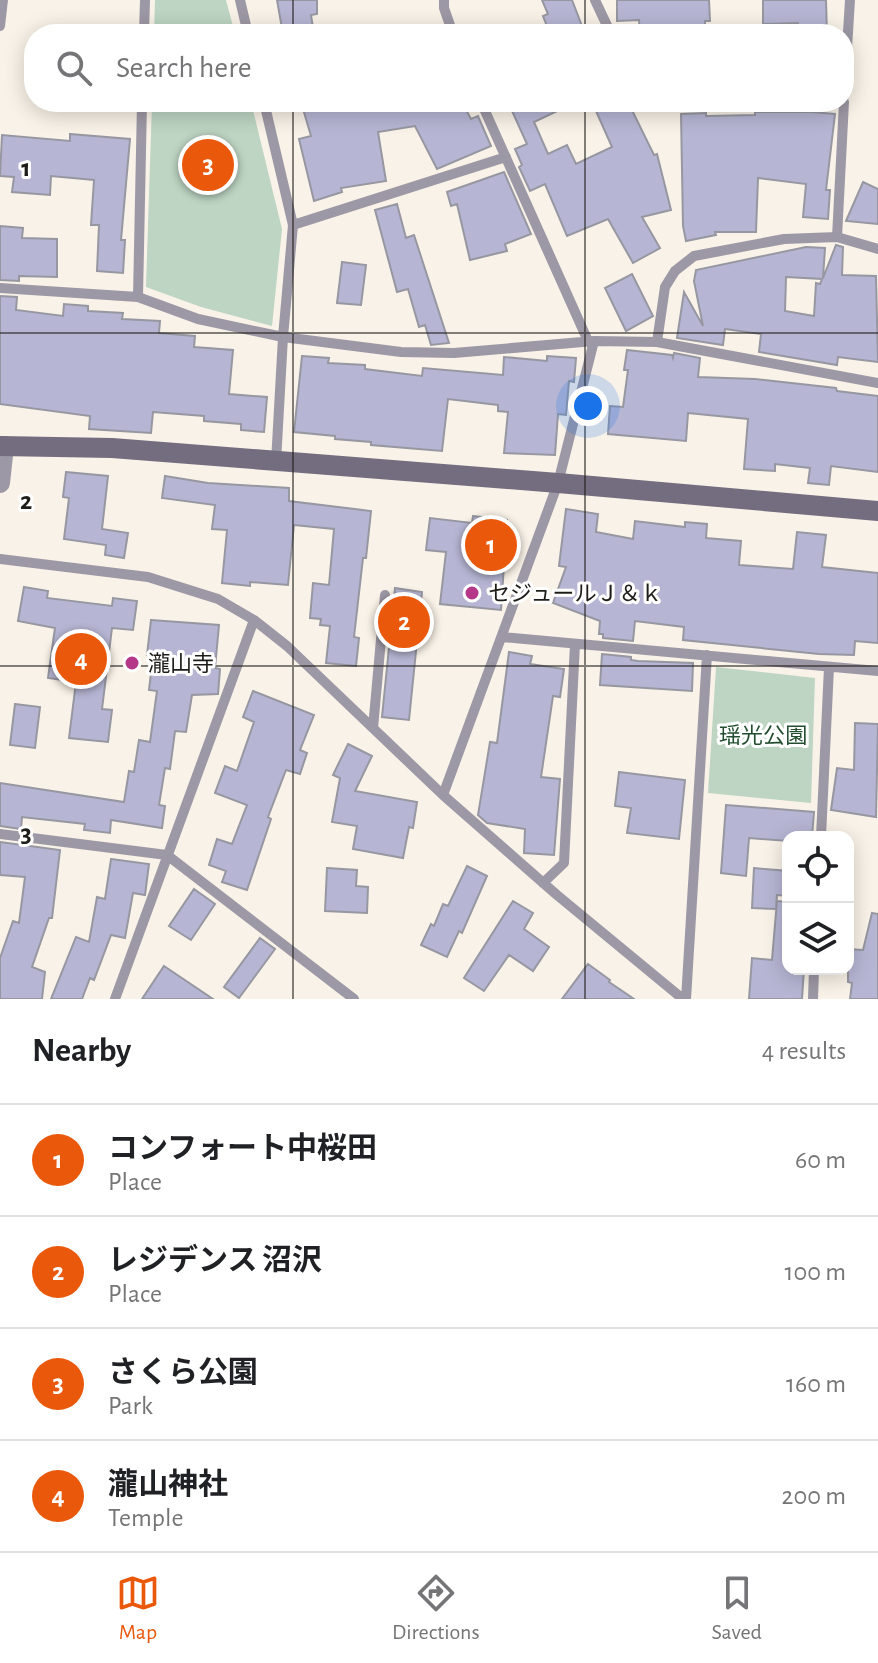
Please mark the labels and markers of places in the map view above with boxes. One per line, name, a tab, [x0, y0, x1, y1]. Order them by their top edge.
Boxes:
pin: 3	[182, 135, 234, 195]
pin: 1	[465, 515, 517, 575]
place label: セジュールＪ＆ｋ	[488, 583, 662, 605]
marker: セジュールＪ＆ｋ	[463, 584, 481, 602]
pin: 2	[378, 592, 430, 652]
pin: 4	[55, 629, 107, 689]
place label: 瀧山寺	[148, 652, 214, 675]
marker: 瀧山寺	[123, 654, 141, 672]

